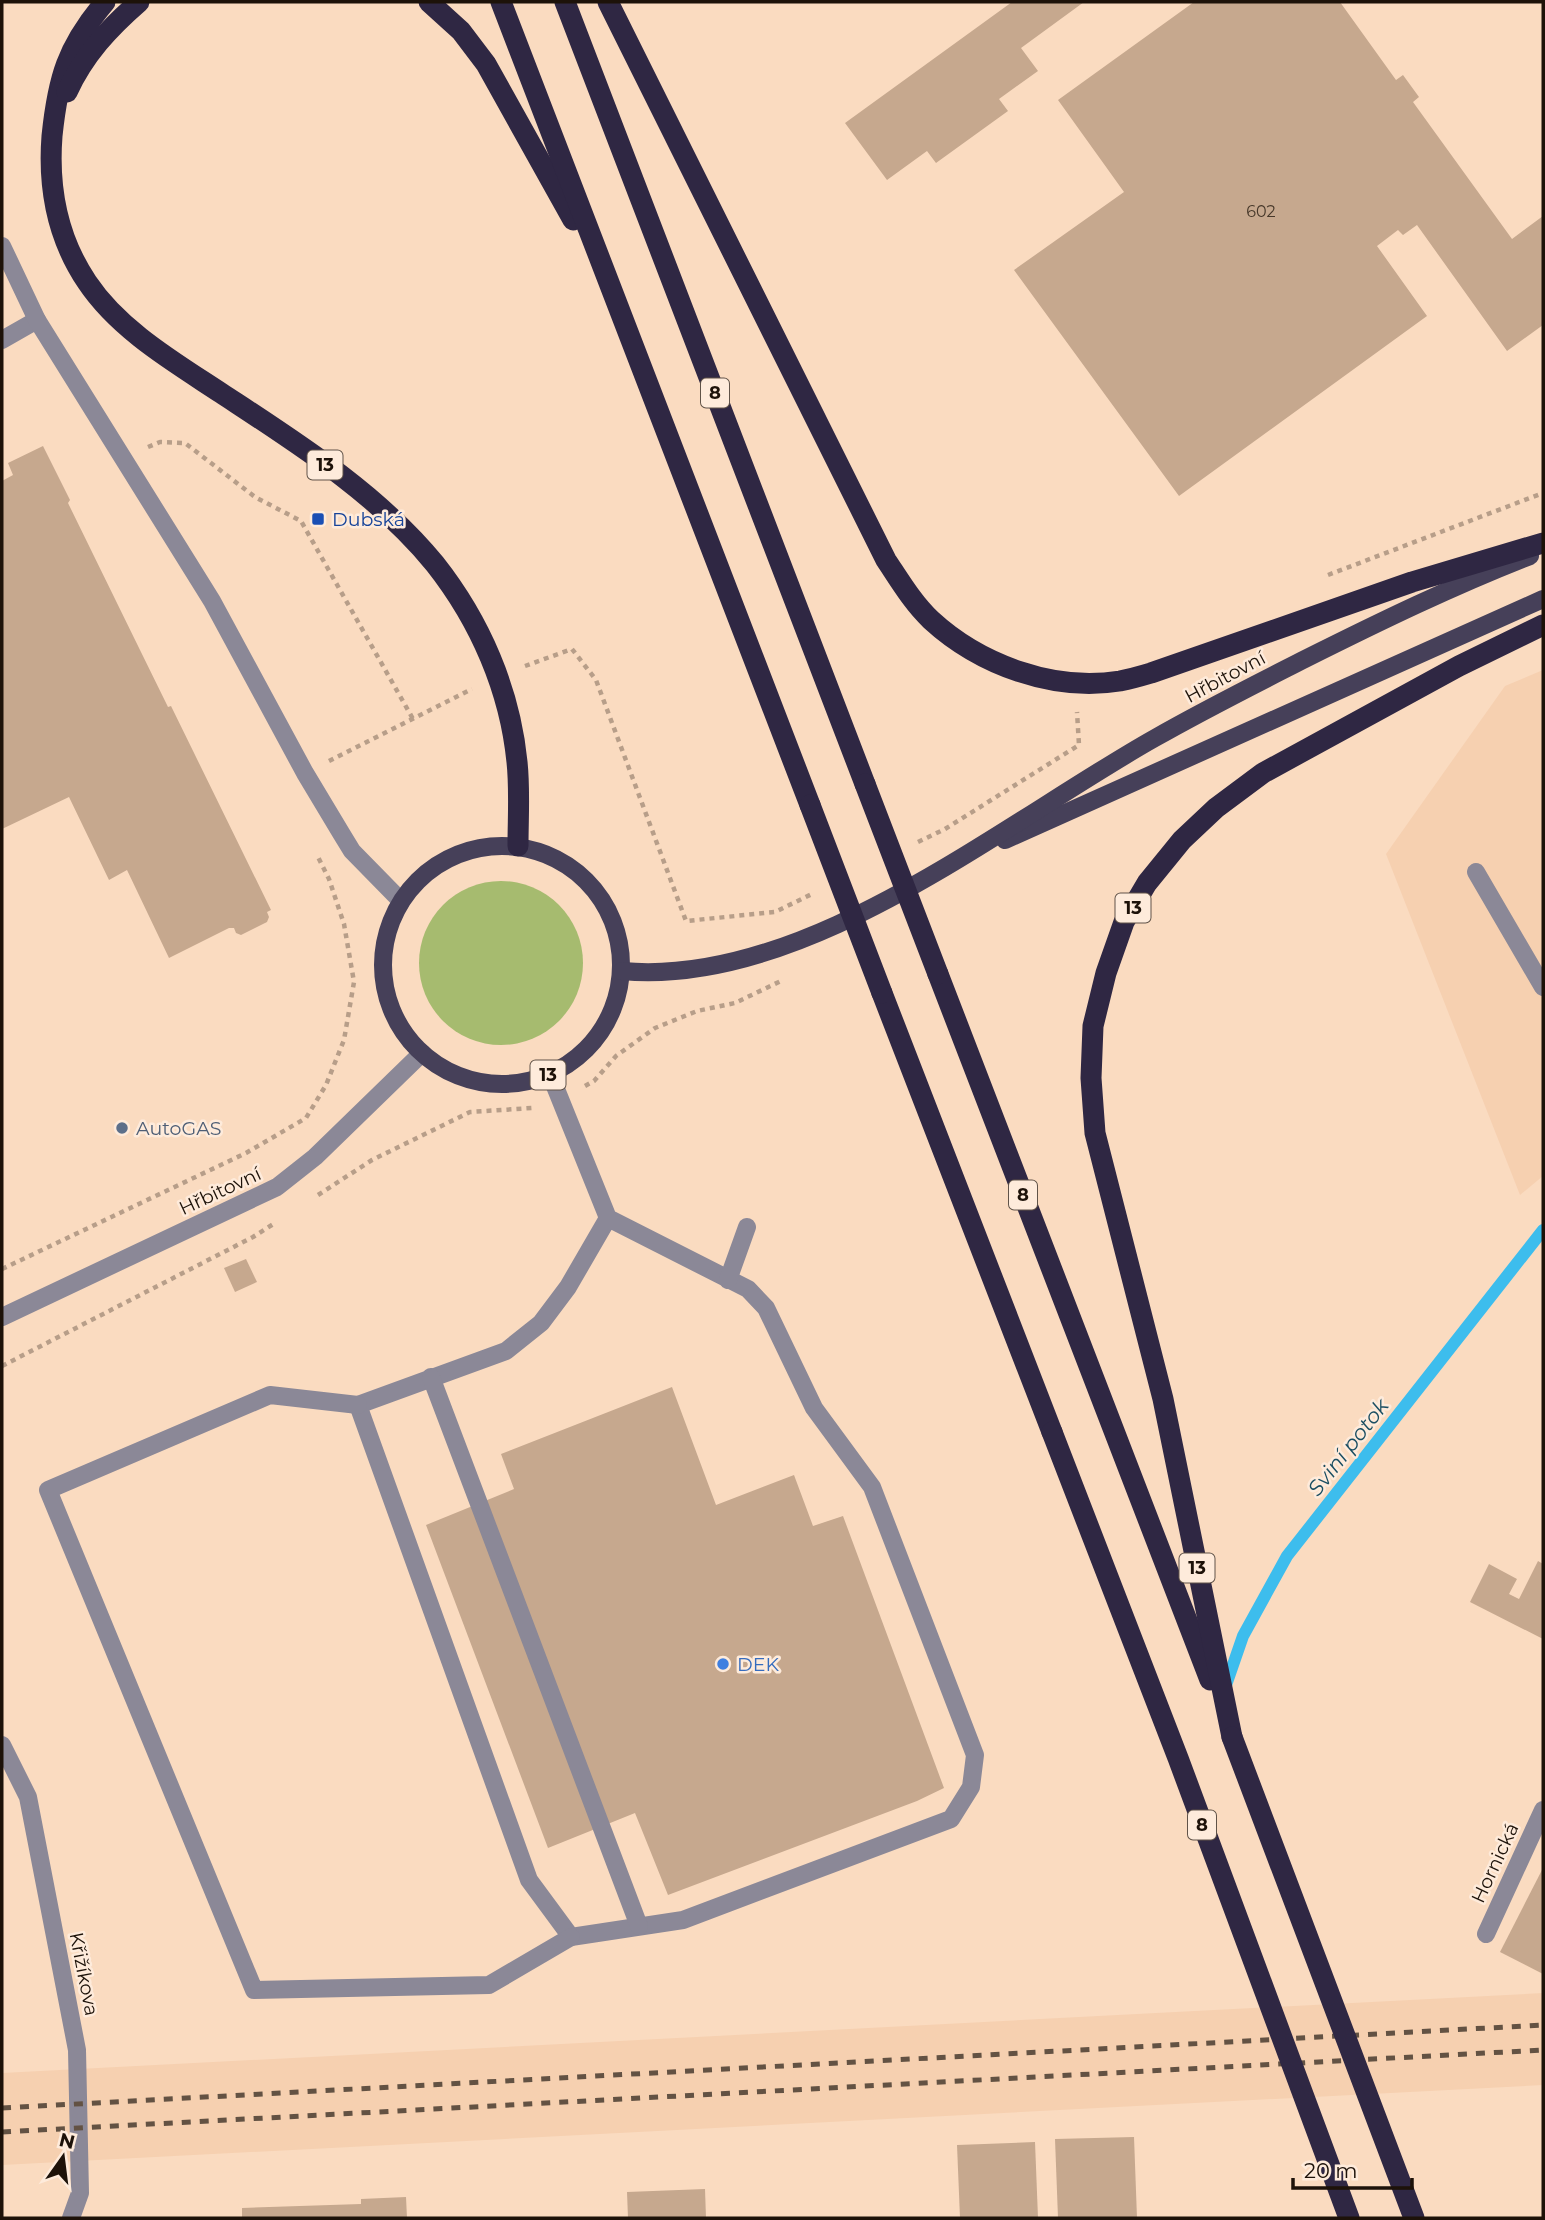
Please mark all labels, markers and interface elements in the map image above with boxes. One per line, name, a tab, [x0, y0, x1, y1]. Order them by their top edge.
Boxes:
house number: 602	[1246, 202, 1276, 221]
road number: 8	[701, 379, 729, 408]
road number: 13	[308, 450, 342, 480]
place label: Dubská	[332, 508, 405, 531]
marker: Dubská	[310, 511, 326, 527]
street label: Hřbitovní	[1181, 646, 1270, 708]
road number: 13	[1116, 894, 1150, 923]
road number: 13	[530, 1060, 566, 1090]
place label: AutoGAS	[136, 1117, 221, 1140]
marker: AutoGAS	[114, 1120, 130, 1136]
street label: Hřbitovní	[175, 1162, 266, 1220]
road number: 8	[1009, 1180, 1037, 1210]
water label: Sviní potok	[1302, 1392, 1395, 1501]
road number: 13	[1180, 1554, 1214, 1582]
place label: DEK	[737, 1653, 779, 1676]
marker: DEK	[715, 1656, 731, 1672]
road number: 8	[1188, 1811, 1216, 1840]
street label: Hornická	[1466, 1819, 1524, 1907]
street label: Křižíkova	[65, 1930, 103, 2018]
north arrow	[28, 2122, 98, 2192]
text: N	[57, 2128, 77, 2154]
scale bar	[1293, 2146, 1412, 2190]
text: 20 m	[1304, 2158, 1358, 2183]

